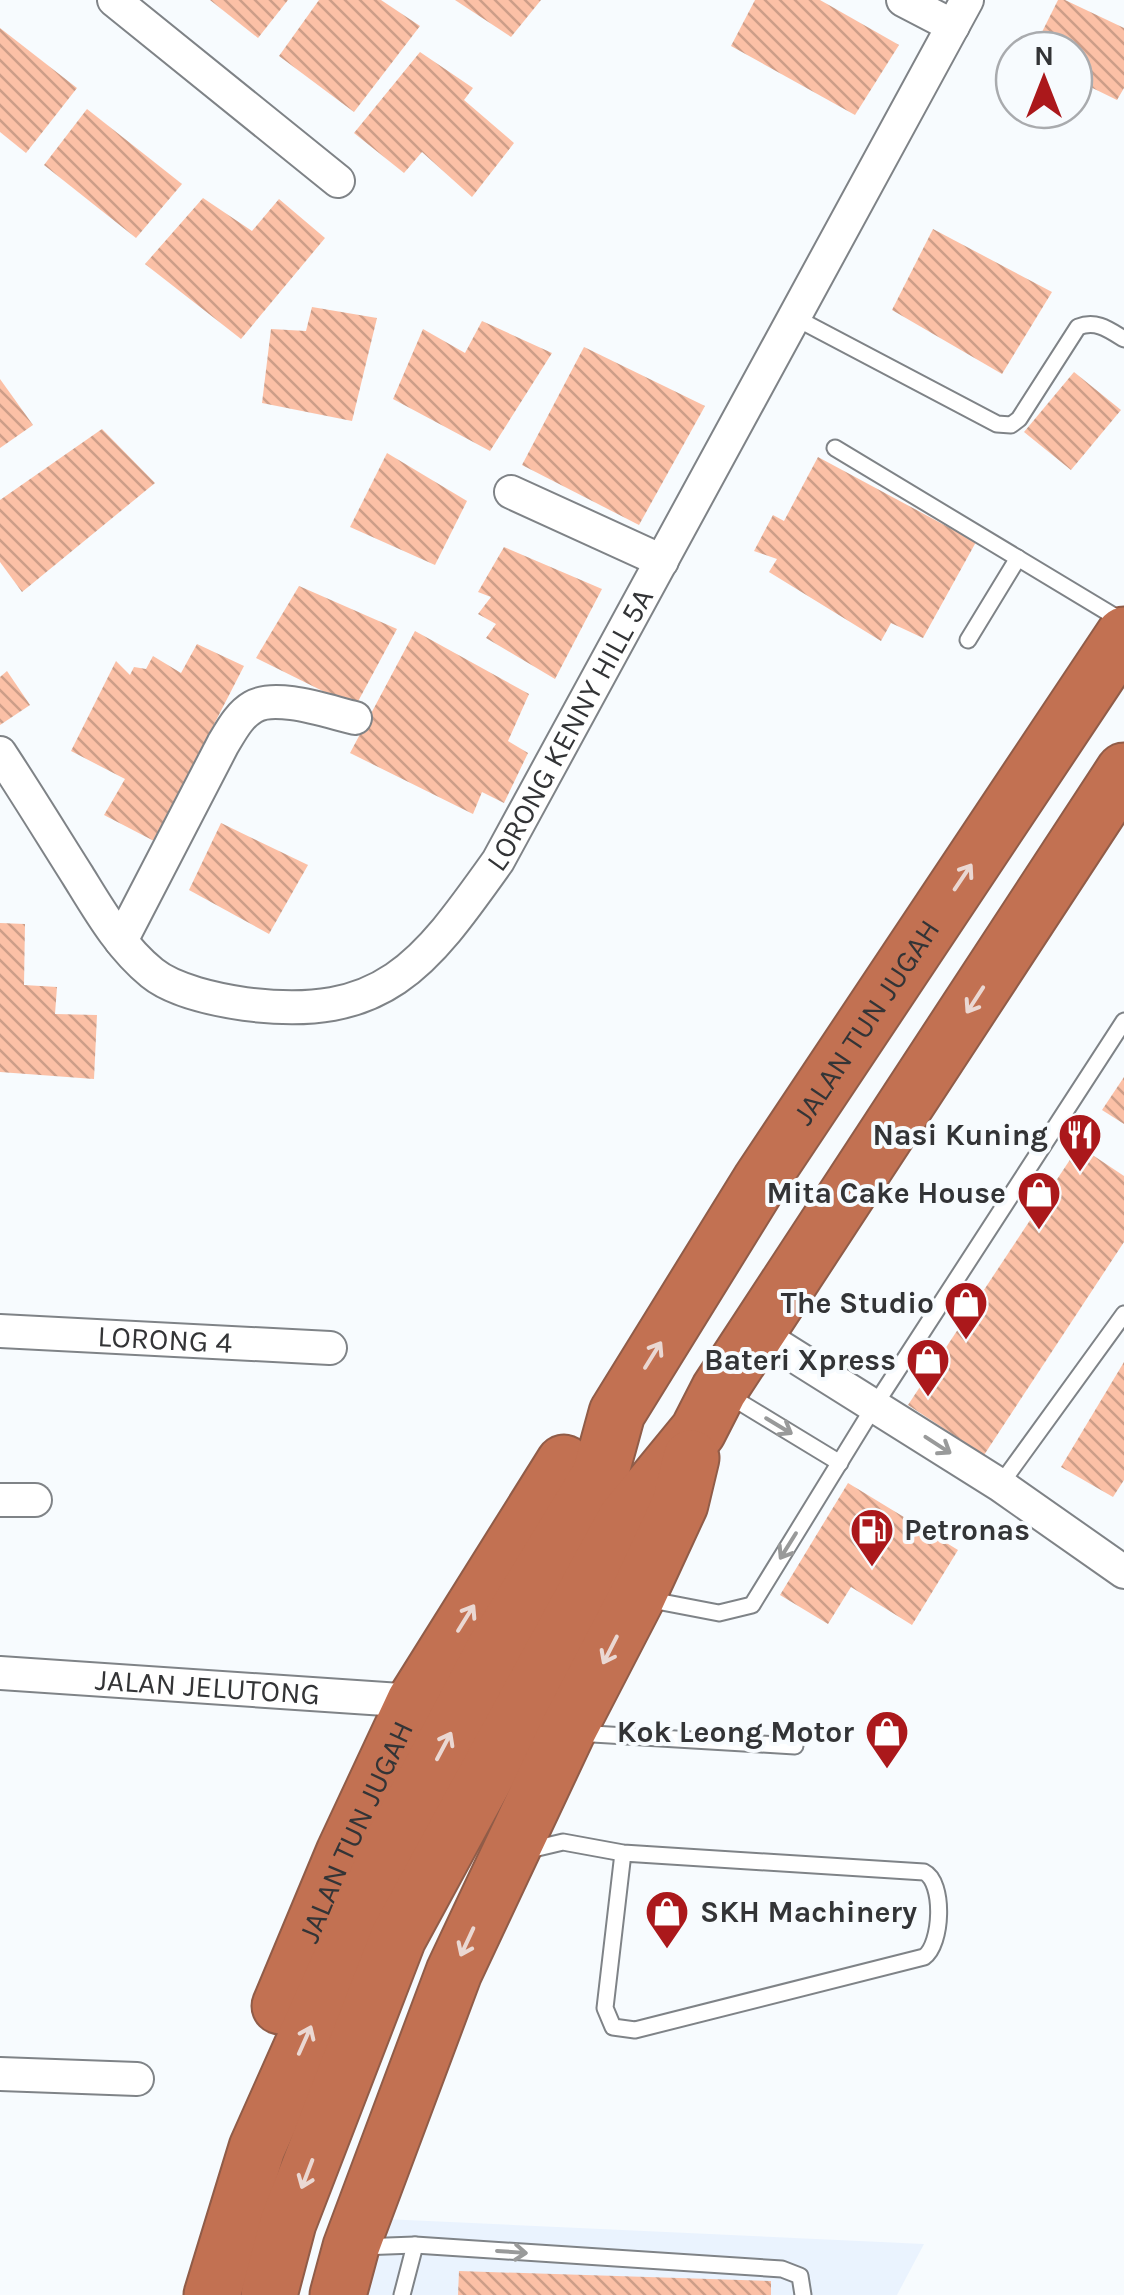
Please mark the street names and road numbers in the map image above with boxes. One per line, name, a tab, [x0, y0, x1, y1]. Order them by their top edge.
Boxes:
street label: LORONG KENNY HILL 5A	[479, 582, 661, 878]
street label: JALAN TUN JUGAH	[785, 913, 947, 1132]
street label: LORONG 4	[96, 1318, 233, 1361]
street label: JALAN JELUTONG	[94, 1661, 321, 1713]
street label: JALAN TUN JUGAH	[291, 1715, 421, 1948]

